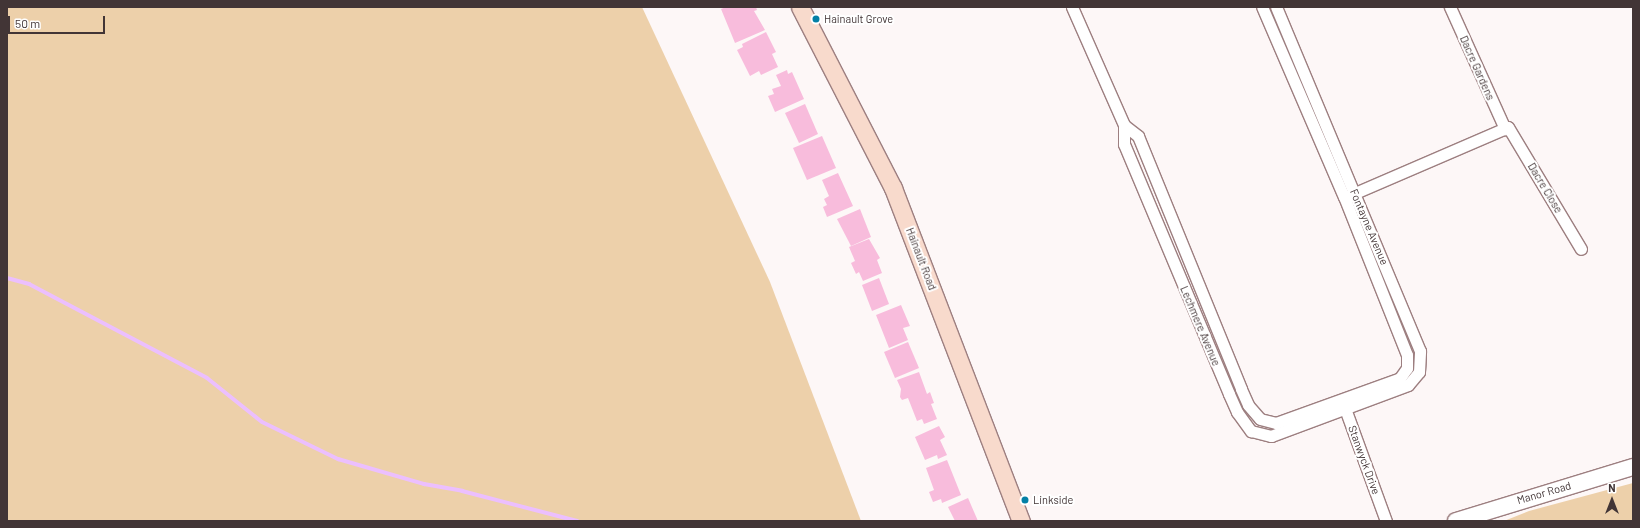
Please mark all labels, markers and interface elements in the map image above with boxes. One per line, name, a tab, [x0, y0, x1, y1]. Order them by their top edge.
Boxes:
scale bar	[10, 8, 107, 34]
place label: Hainault Grove	[824, 12, 893, 26]
marker: Hainault Grove	[811, 14, 821, 24]
text: 50 m	[15, 16, 40, 30]
street label: Dacre Gardens	[1457, 34, 1497, 102]
street label: Dacre Close	[1525, 160, 1565, 216]
street label: Fontayne Avenue	[1347, 187, 1391, 267]
street label: Hainault Road	[903, 226, 939, 292]
street label: Lechmere Avenue	[1177, 284, 1223, 368]
street label: Stanwyck Drive	[1345, 424, 1383, 496]
street label: Manor Road	[1515, 479, 1573, 507]
north arrow	[1592, 480, 1632, 520]
text: N	[1608, 481, 1616, 494]
place label: Linkside	[1033, 493, 1073, 507]
marker: Linkside	[1020, 495, 1030, 505]

